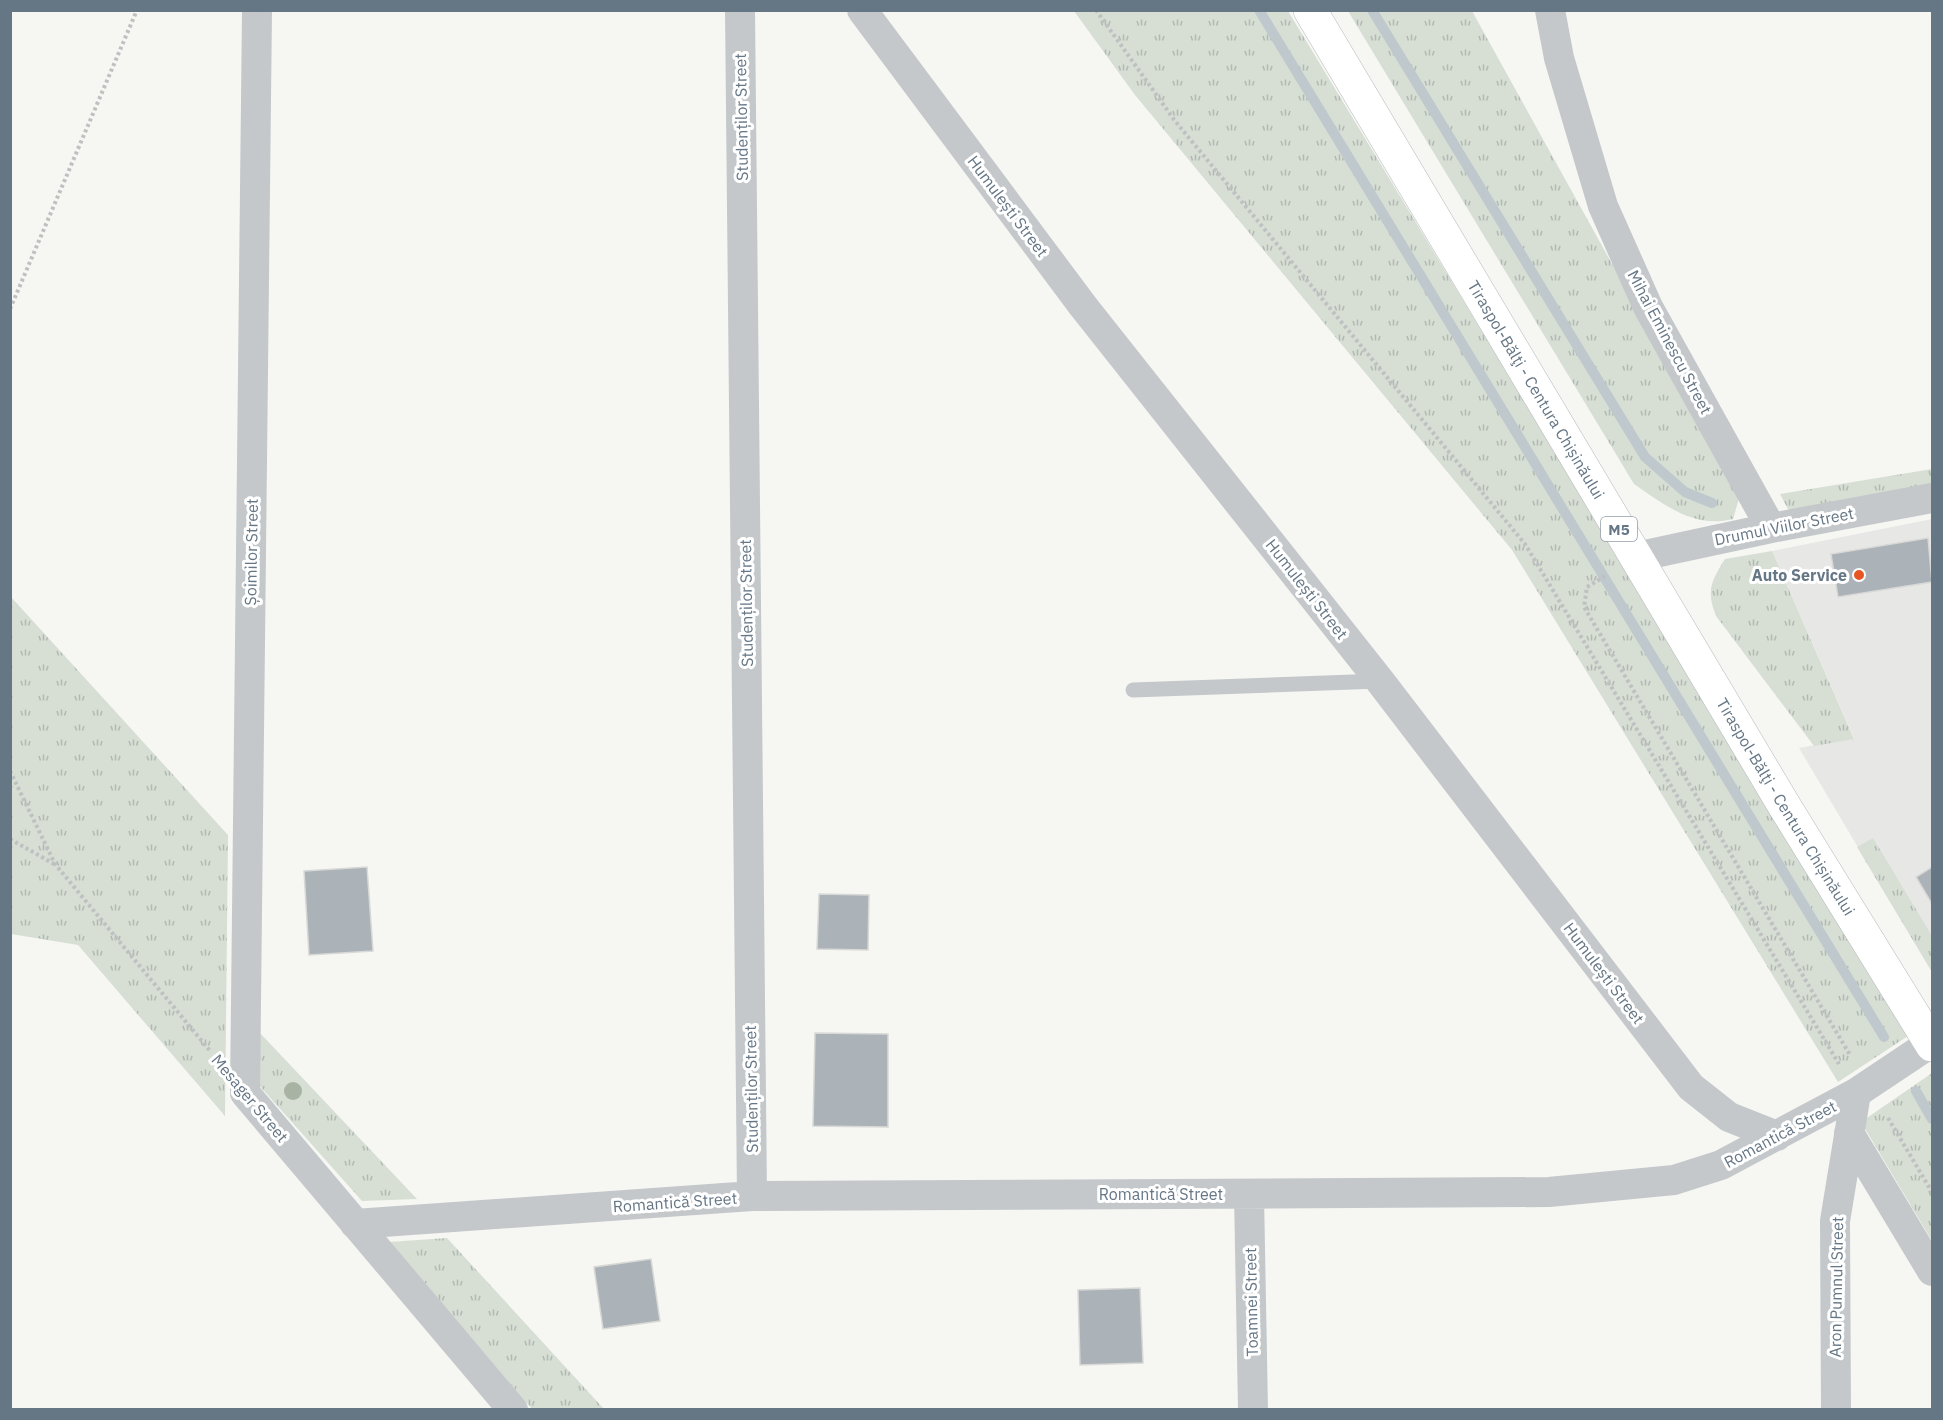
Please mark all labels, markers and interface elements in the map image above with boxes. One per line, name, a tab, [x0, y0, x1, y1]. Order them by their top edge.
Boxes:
street label: Studenților Street	[730, 53, 753, 181]
street label: Humulești Street	[963, 151, 1053, 261]
street label: Mihai Eminescu Street	[1624, 267, 1716, 417]
street label: Tiraspol-Bălţi - Centura Chișinăului	[1463, 277, 1609, 503]
street label: Șoimilor Street	[240, 498, 262, 606]
street label: Drumul Viilor Street	[1713, 503, 1855, 549]
road number: M5	[1601, 517, 1637, 541]
street label: Humulești Street	[1262, 535, 1352, 643]
street label: Studenților Street	[735, 539, 758, 667]
place label: Auto Service	[1752, 565, 1847, 585]
marker: Auto Service	[1852, 568, 1866, 582]
street label: Tiraspol-Bălţi - Centura Chișinăului	[1712, 694, 1860, 919]
street label: Humulești Street	[1559, 918, 1649, 1028]
street label: Studenților Street	[740, 1025, 763, 1153]
street label: Mesager Street	[207, 1050, 293, 1146]
street label: Romantică Street	[1720, 1096, 1840, 1172]
street label: Romantică Street	[1099, 1184, 1223, 1204]
street label: Romantică Street	[612, 1188, 738, 1216]
street label: Aron Pumnul Street	[1825, 1216, 1847, 1358]
street label: Toamnei Street	[1240, 1247, 1262, 1357]

